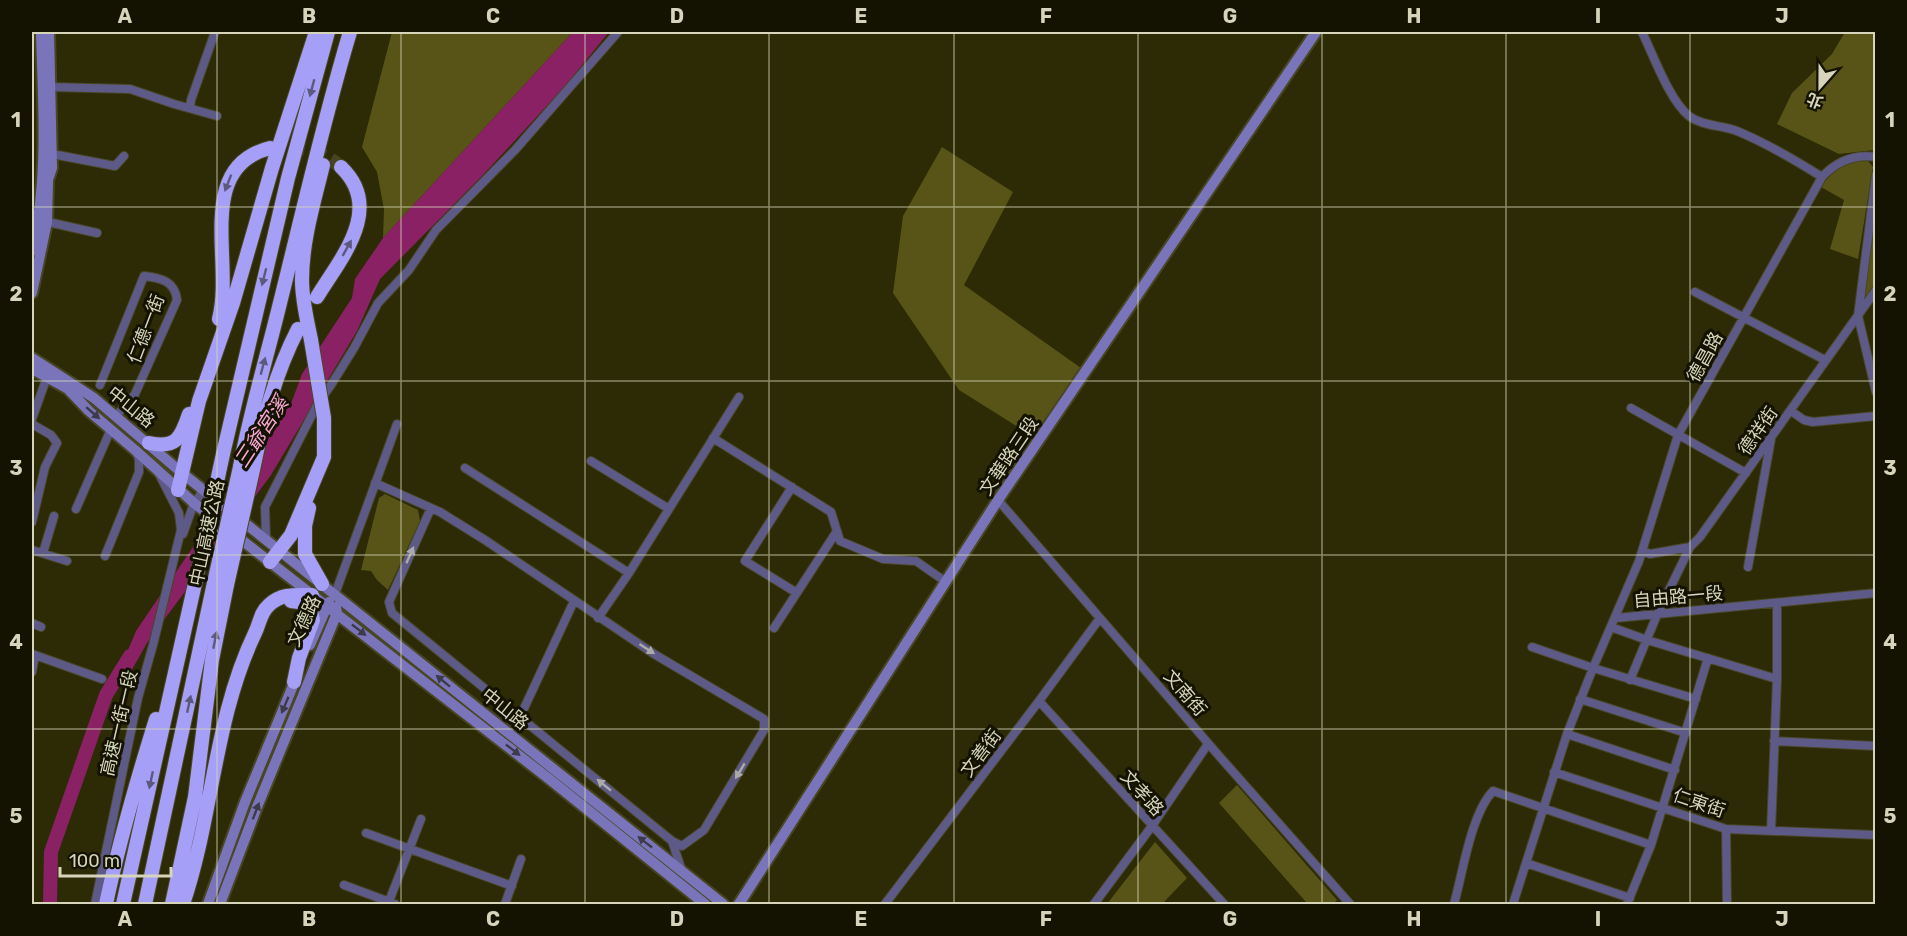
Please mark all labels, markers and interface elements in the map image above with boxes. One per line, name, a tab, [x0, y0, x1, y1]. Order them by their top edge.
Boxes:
text: A	[118, 4, 133, 28]
text: B	[302, 4, 316, 28]
text: C	[486, 4, 500, 28]
text: D	[670, 4, 684, 28]
text: E	[855, 4, 867, 28]
text: F	[1040, 4, 1052, 28]
text: G	[1223, 4, 1237, 28]
text: H	[1407, 4, 1421, 28]
text: I	[1595, 4, 1601, 28]
text: J	[1775, 4, 1789, 28]
north arrow	[1790, 57, 1850, 117]
one-way arrow	[306, 79, 316, 97]
text: 北	[1804, 89, 1826, 112]
text: 1	[11, 108, 21, 132]
text: 1	[1885, 108, 1895, 132]
one-way arrow	[223, 174, 232, 192]
one-way arrow	[342, 240, 353, 256]
one-way arrow	[259, 268, 269, 286]
text: 2	[10, 282, 23, 306]
text: 2	[1884, 282, 1897, 306]
street label: 仁德一街	[123, 291, 169, 367]
street label: 德昌路	[1682, 328, 1728, 386]
one-way arrow	[259, 357, 269, 375]
street label: 中山路	[103, 381, 159, 433]
water label: 三爺宮溪	[229, 389, 294, 472]
street label: 德祥街	[1734, 403, 1782, 459]
one-way arrow	[85, 406, 100, 420]
street label: 文華路三段	[975, 413, 1043, 499]
text: 3	[9, 456, 23, 480]
text: 3	[1883, 456, 1897, 480]
street label: 中山高速公路	[185, 478, 229, 588]
one-way arrow	[405, 546, 415, 564]
street label: 自由路一段	[1632, 582, 1724, 612]
street label: 文德路	[283, 592, 325, 650]
one-way arrow	[351, 624, 367, 637]
text: 4	[9, 630, 23, 654]
one-way arrow	[211, 630, 220, 649]
text: 4	[1883, 630, 1897, 654]
one-way arrow	[639, 644, 655, 655]
street label: 文南街	[1159, 665, 1211, 721]
street label: 高速一街一段	[96, 668, 142, 778]
one-way arrow	[435, 674, 451, 687]
street label: 中山路	[477, 683, 533, 735]
one-way arrow	[185, 694, 194, 713]
one-way arrow	[280, 696, 289, 714]
street label: 文善街	[956, 725, 1006, 781]
one-way arrow	[505, 744, 520, 756]
one-way arrow	[734, 763, 745, 779]
street label: 文孝路	[1116, 766, 1168, 820]
one-way arrow	[146, 771, 155, 790]
one-way arrow	[597, 779, 612, 792]
street label: 仁東街	[1670, 784, 1728, 822]
one-way arrow	[251, 801, 261, 819]
text: 5	[10, 804, 23, 828]
text: 5	[1884, 804, 1897, 828]
one-way arrow	[637, 836, 652, 848]
scale bar	[60, 840, 171, 878]
text: 100 m	[69, 850, 120, 872]
text: A	[118, 907, 133, 931]
text: B	[302, 907, 316, 931]
text: C	[486, 907, 500, 931]
text: D	[670, 907, 684, 931]
text: E	[855, 907, 867, 931]
text: F	[1040, 907, 1052, 931]
text: G	[1223, 907, 1237, 931]
text: H	[1407, 907, 1421, 931]
text: I	[1595, 907, 1601, 931]
text: J	[1775, 907, 1789, 931]

